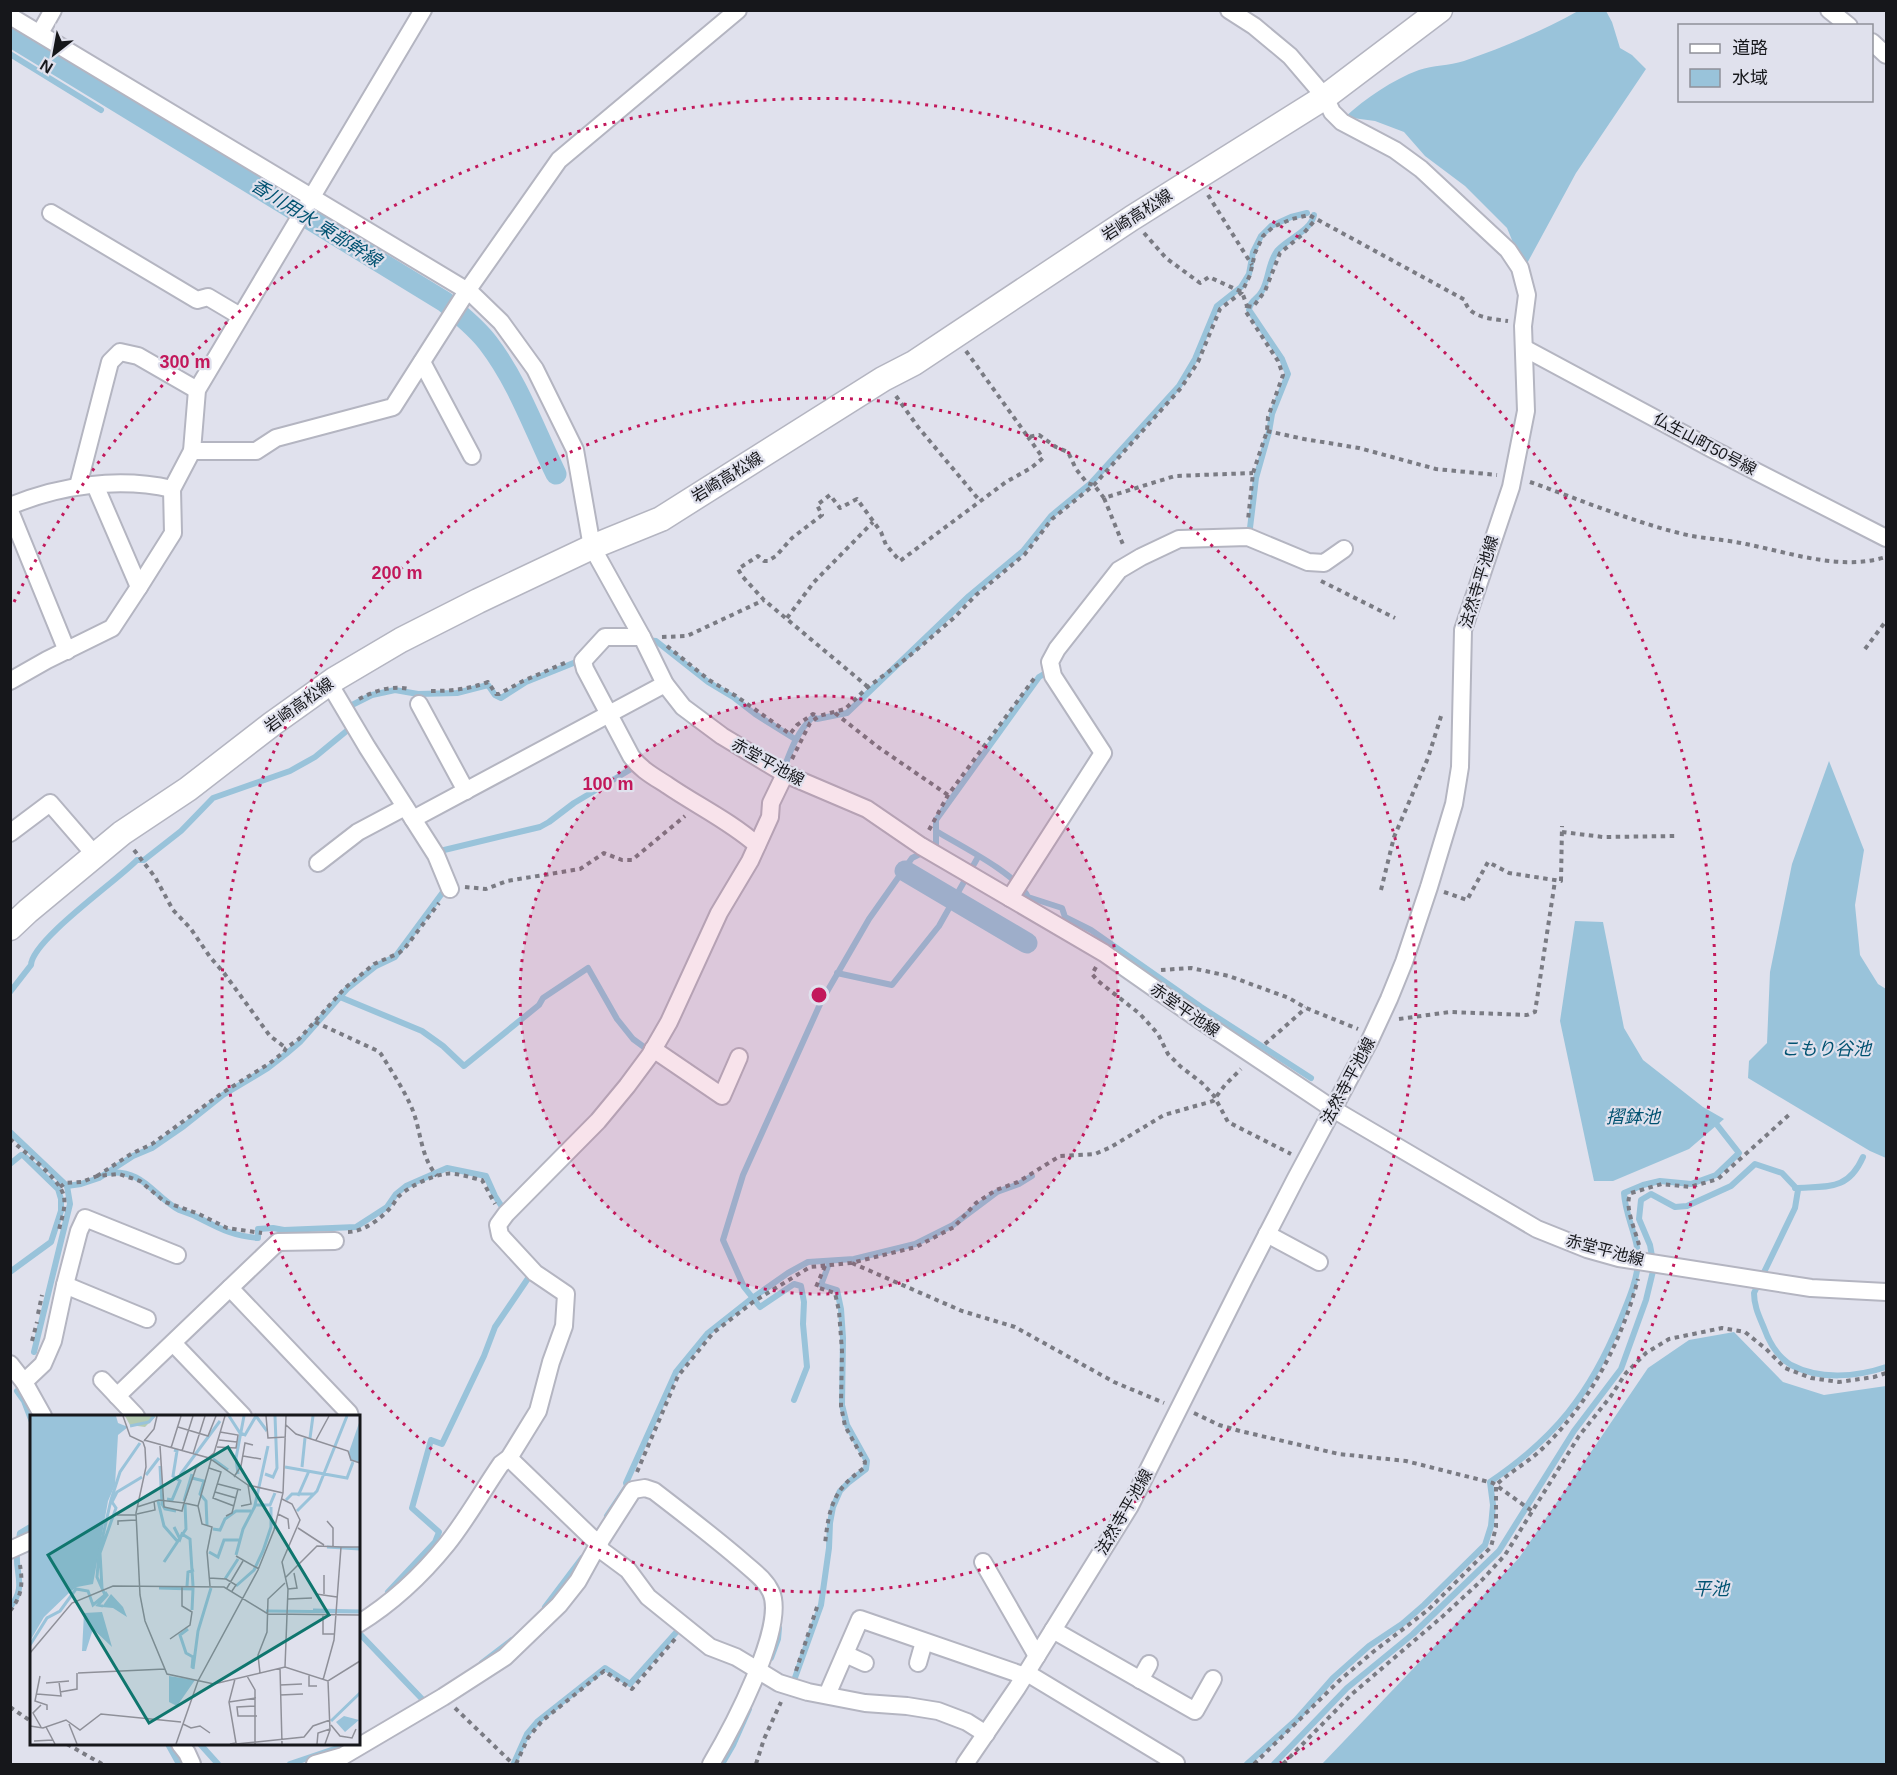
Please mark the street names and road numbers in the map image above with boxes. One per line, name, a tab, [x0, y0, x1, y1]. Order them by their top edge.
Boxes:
street label: 岩崎高松線	[1099, 186, 1175, 244]
street label: 仏生山町50号線	[1651, 410, 1759, 478]
street label: 岩崎高松線	[689, 449, 765, 505]
street label: 法然寺平池線	[1457, 534, 1501, 630]
street label: 岩崎高松線	[262, 675, 336, 735]
street label: 赤堂平池線	[729, 735, 807, 789]
street label: 赤堂平池線	[1147, 980, 1223, 1040]
street label: 法然寺平池線	[1318, 1035, 1378, 1127]
street label: 赤堂平池線	[1564, 1231, 1646, 1269]
street label: 法然寺平池線	[1093, 1466, 1155, 1558]

